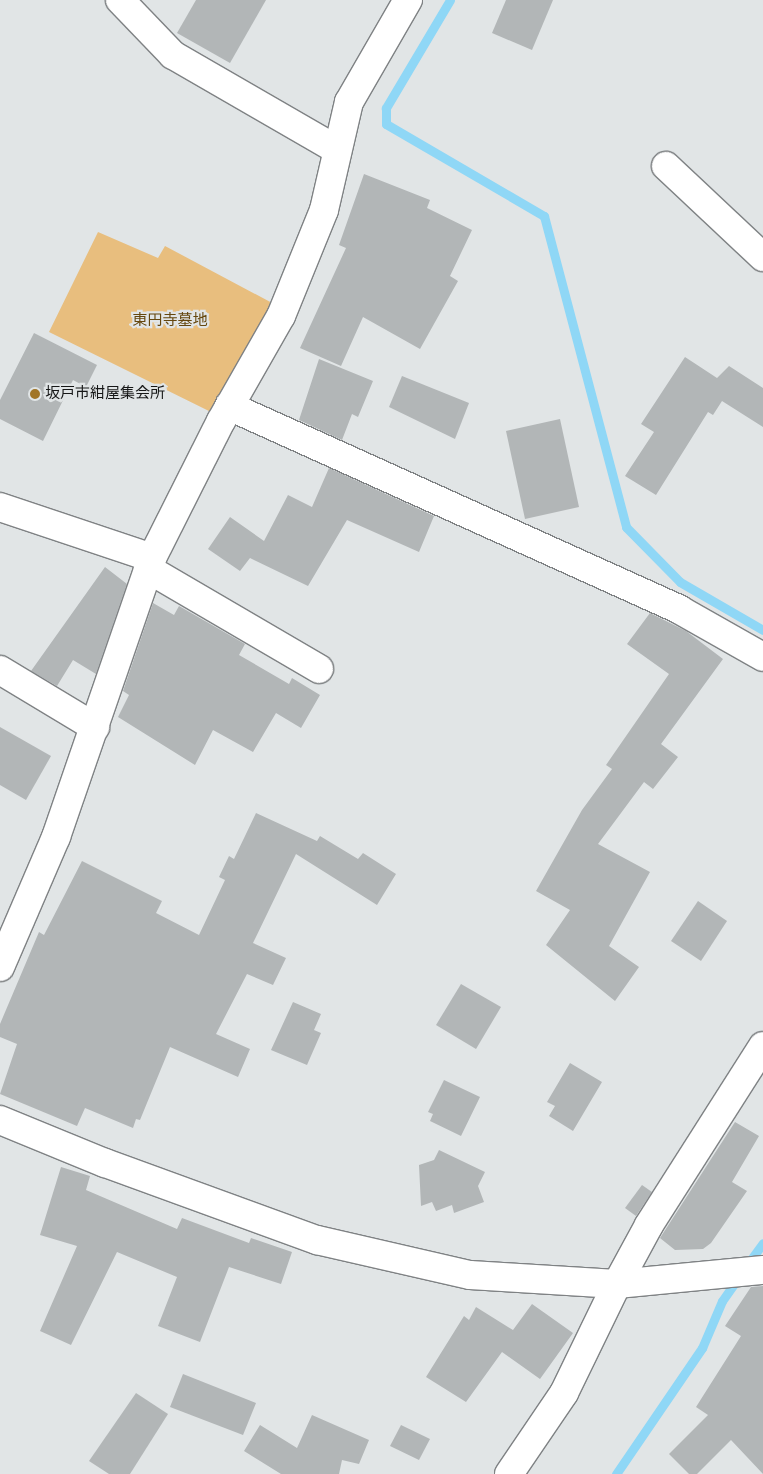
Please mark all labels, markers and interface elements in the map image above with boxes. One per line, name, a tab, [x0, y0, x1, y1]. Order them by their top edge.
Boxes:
park label: 東円寺墓地	[133, 312, 207, 330]
place label: 坂戸市紺屋集会所	[45, 385, 165, 403]
marker: 坂戸市紺屋集会所	[29, 388, 41, 400]

